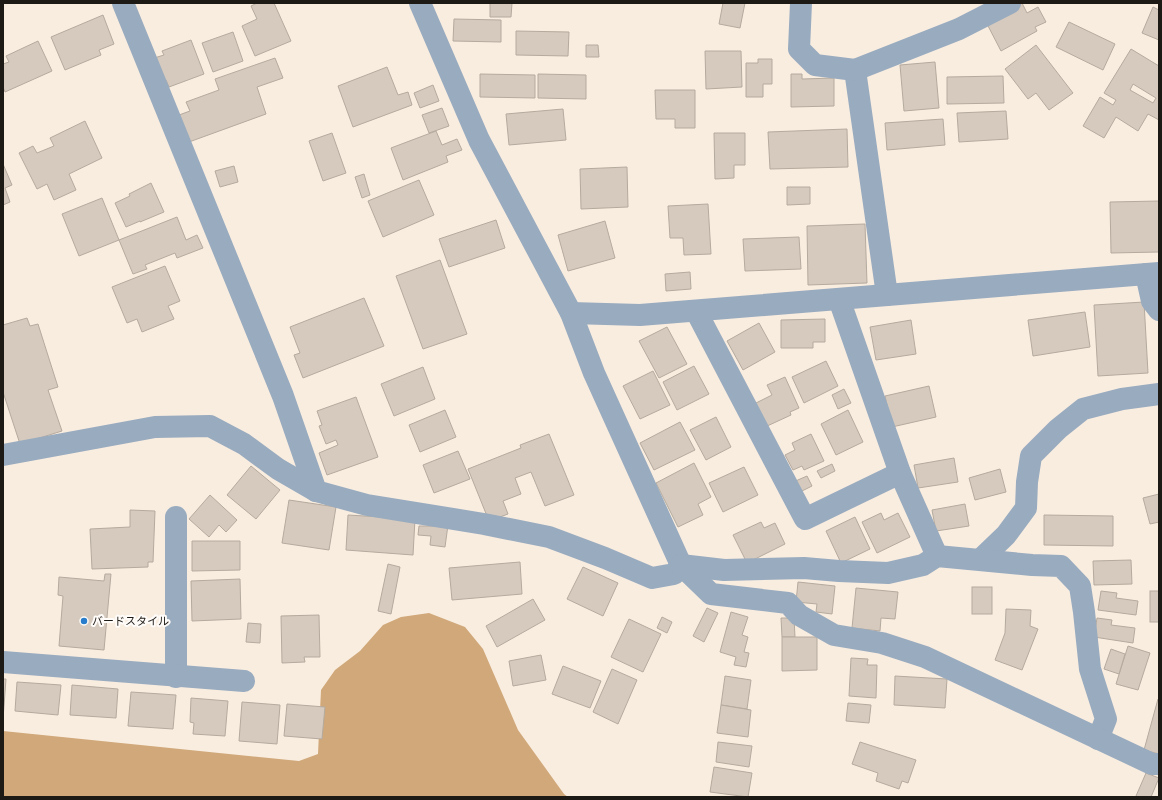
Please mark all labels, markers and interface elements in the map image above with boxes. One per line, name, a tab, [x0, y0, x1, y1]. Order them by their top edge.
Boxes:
place label: バードスタイル	[92, 614, 169, 628]
marker: バードスタイル	[79, 616, 89, 626]

